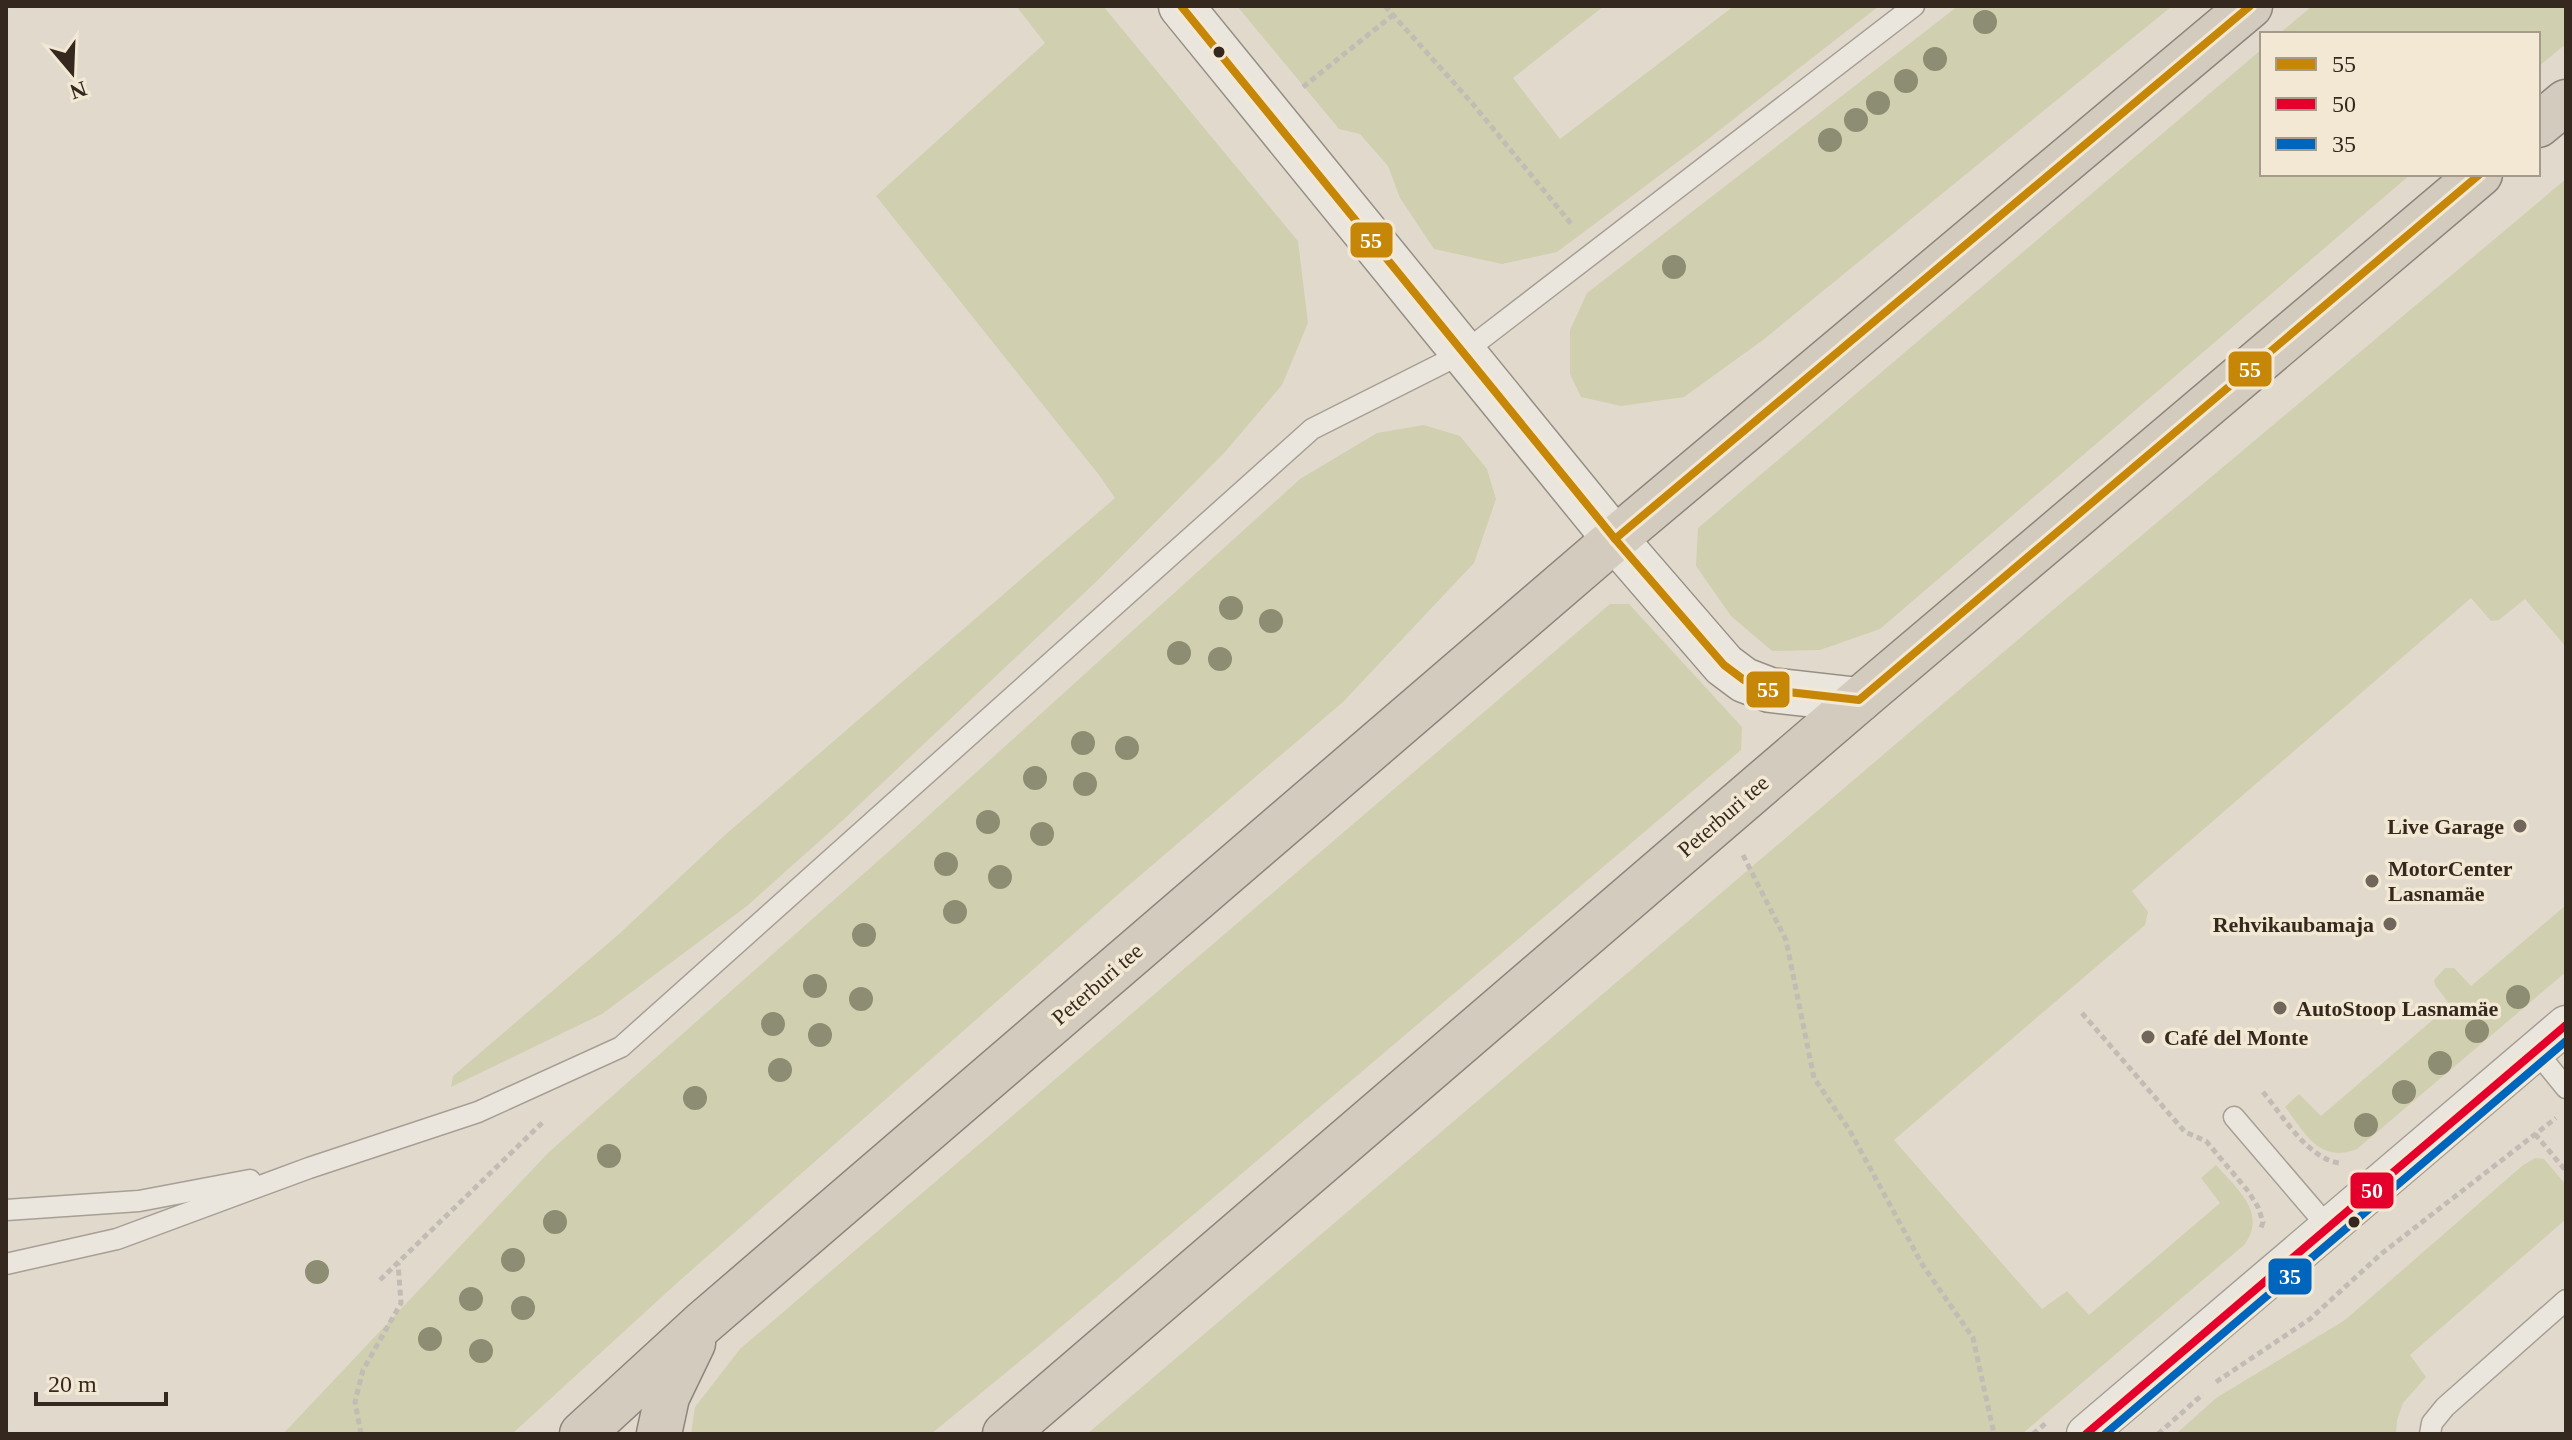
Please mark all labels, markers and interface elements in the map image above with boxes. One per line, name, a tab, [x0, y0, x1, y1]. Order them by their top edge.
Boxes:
north arrow	[32, 32, 112, 112]
legend	[2260, 32, 2540, 176]
unlabelled marker	[1211, 44, 1227, 60]
text: 55	[2332, 51, 2356, 77]
text: N	[67, 76, 90, 105]
text: 50	[2332, 91, 2356, 117]
text: 35	[2332, 131, 2356, 157]
line badge: 55	[1349, 221, 1394, 259]
text: 55	[1360, 228, 1382, 253]
line badge: 55	[2227, 350, 2273, 388]
text: 55	[2239, 357, 2261, 382]
line badge: 55	[1745, 670, 1791, 709]
text: 55	[1757, 677, 1779, 702]
street label: Peterburi tee	[1673, 770, 1773, 862]
place label: Live Garage	[2387, 814, 2504, 839]
marker: Live Garage	[2511, 817, 2529, 835]
place label: MotorCenter Lasnamäe	[2388, 856, 2513, 906]
marker: MotorCenter Lasnamäe	[2363, 872, 2381, 890]
place label: Rehvikaubamaja	[2213, 912, 2374, 937]
marker: Rehvikaubamaja	[2381, 915, 2399, 933]
street label: Peterburi tee	[1047, 938, 1147, 1030]
place label: AutoStoop Lasnamäe	[2296, 996, 2499, 1021]
marker: AutoStoop Lasnamäe	[2271, 999, 2289, 1017]
place label: Café del Monte	[2164, 1025, 2308, 1050]
marker: Café del Monte	[2139, 1028, 2157, 1046]
line badge: 50	[2349, 1171, 2395, 1210]
text: 50	[2361, 1178, 2383, 1203]
unlabelled marker	[2346, 1214, 2362, 1230]
line badge: 35	[2267, 1257, 2313, 1296]
text: 35	[2279, 1264, 2301, 1289]
scale bar	[36, 1356, 166, 1406]
text: 20 m	[48, 1371, 97, 1397]

